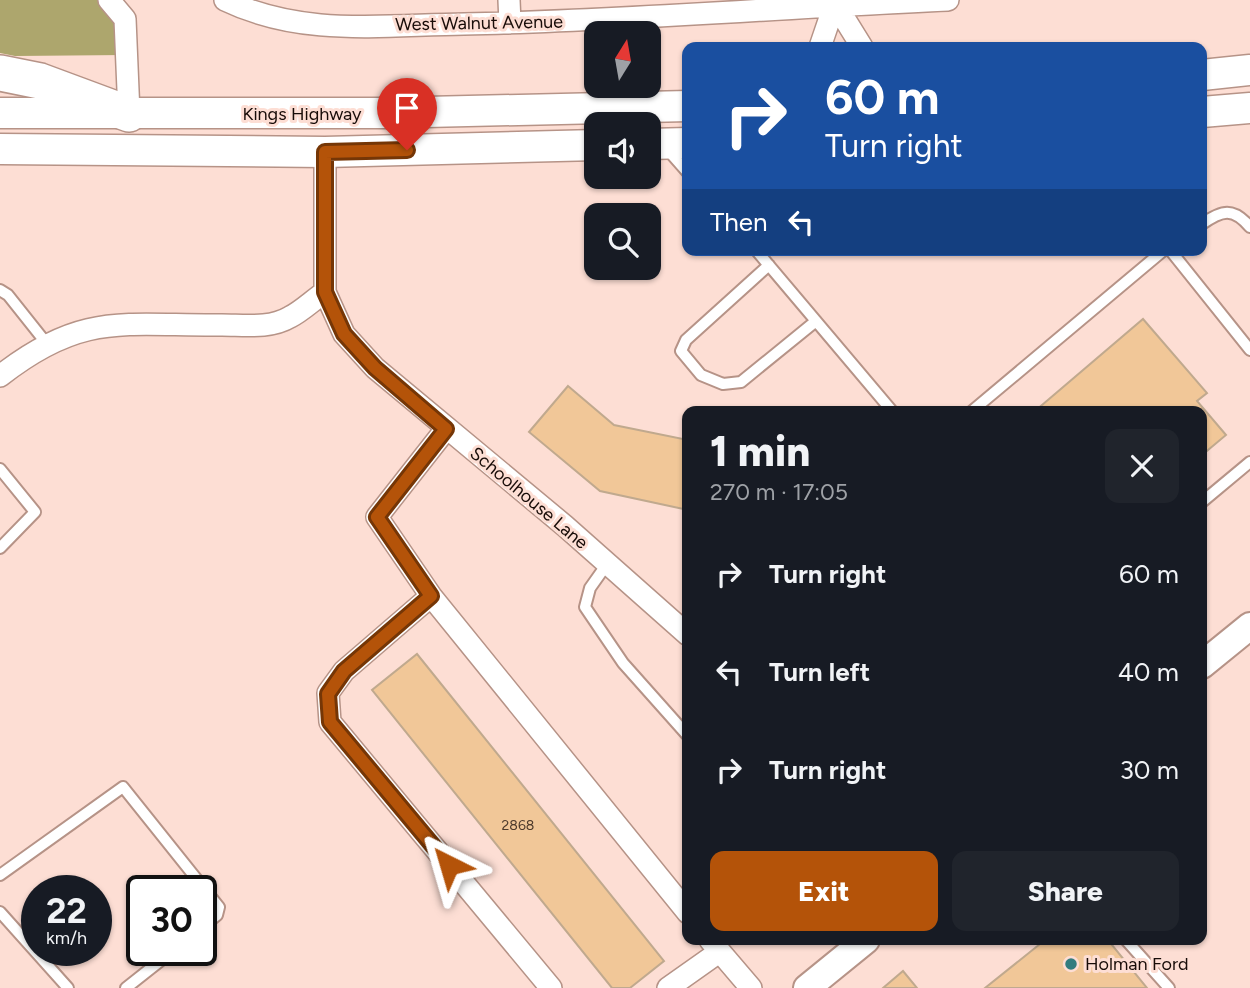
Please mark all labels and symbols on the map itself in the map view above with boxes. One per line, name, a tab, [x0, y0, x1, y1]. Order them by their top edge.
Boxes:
street label: West Walnut Avenue	[395, 11, 563, 35]
north arrow	[584, 21, 662, 98]
pin	[377, 78, 437, 150]
street label: Kings Highway	[242, 103, 362, 125]
street label: Schoolhouse Lane	[466, 442, 593, 554]
house number: 2868	[502, 817, 534, 834]
position arrow	[412, 828, 486, 902]
speed limit sign: 30	[126, 875, 217, 966]
place label: Holman Ford	[1085, 953, 1189, 975]
marker: Holman Ford	[1063, 956, 1079, 972]

